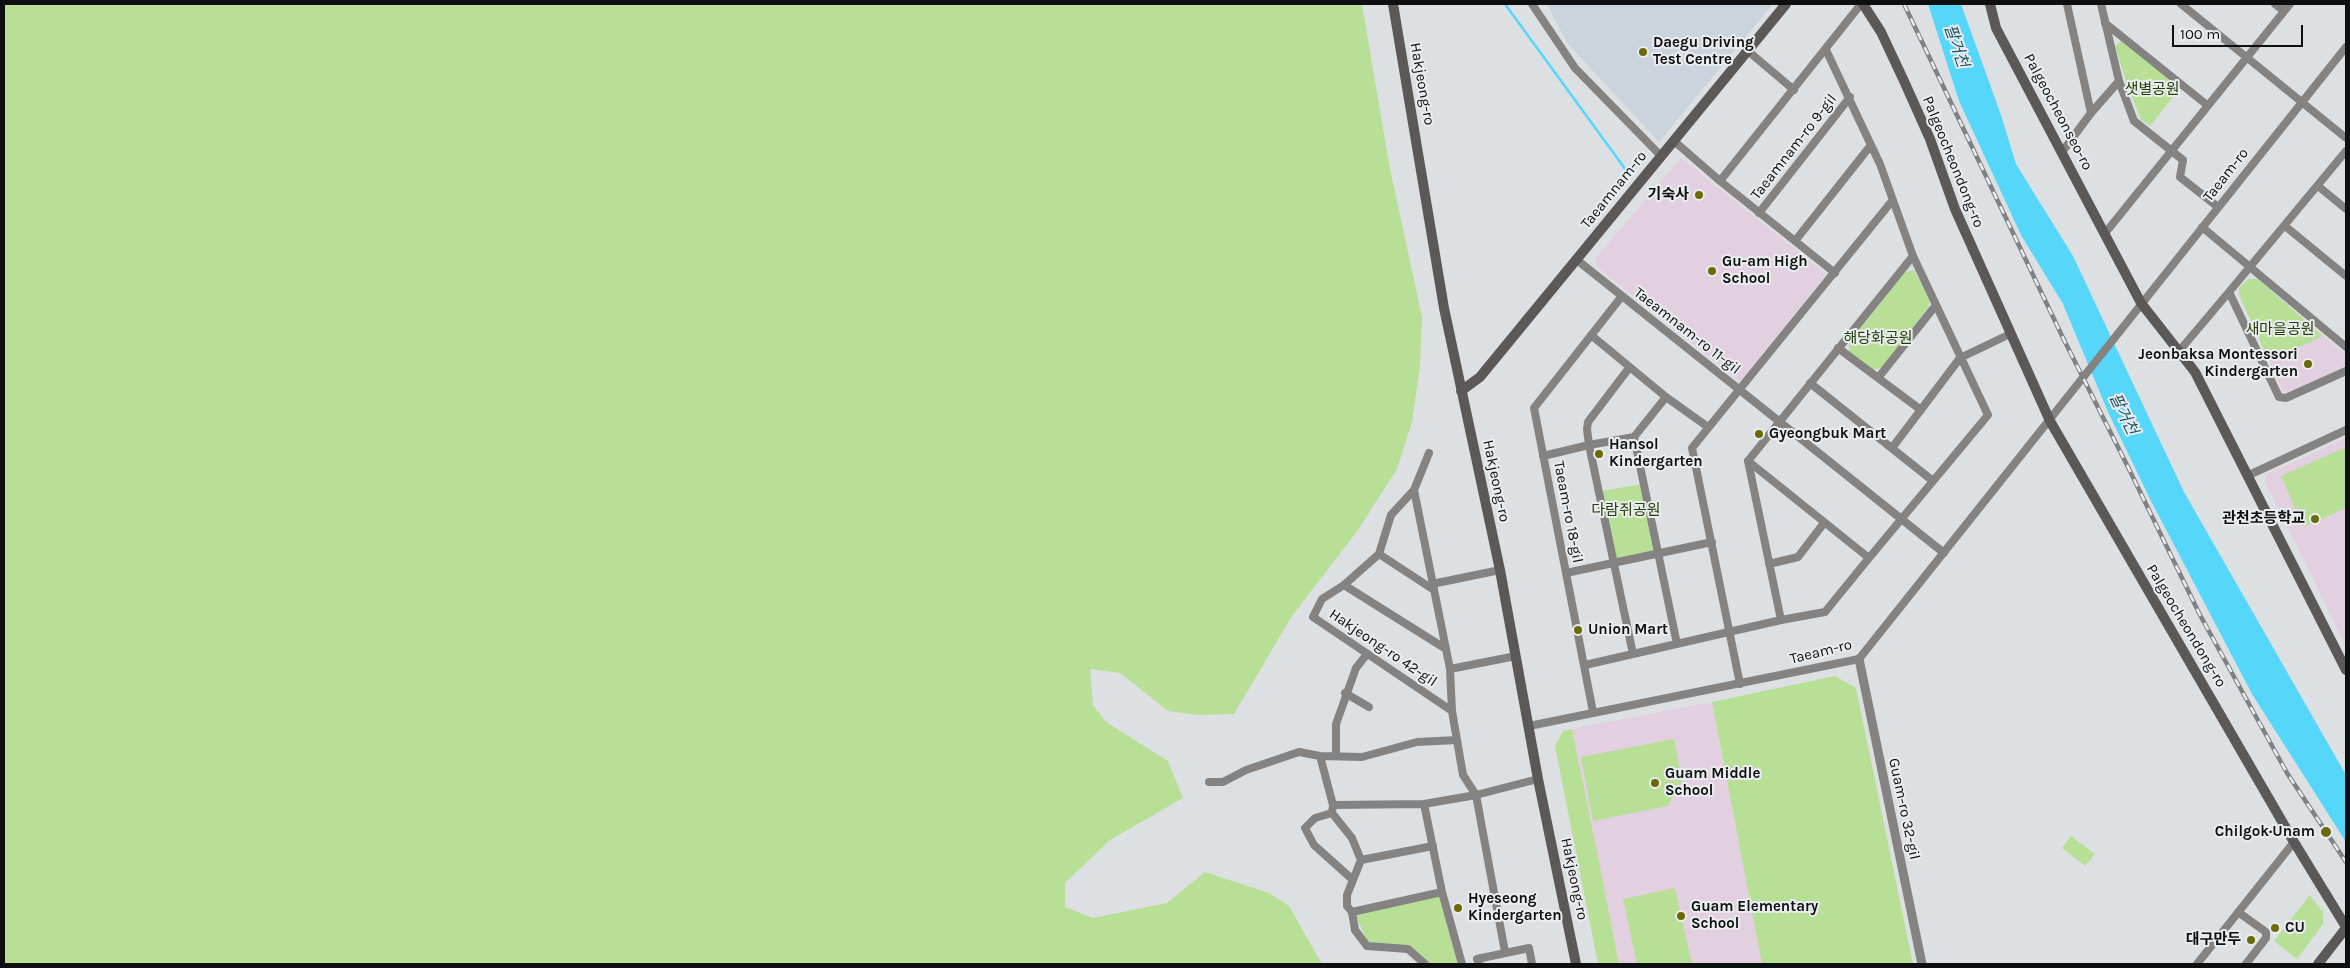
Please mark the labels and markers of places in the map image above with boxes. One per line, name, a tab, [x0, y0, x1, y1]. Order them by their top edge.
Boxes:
place label: Daegu Driving Test Centre	[1653, 34, 1754, 69]
marker: Daegu Driving Test Centre	[1637, 46, 1649, 58]
place label: 기숙사	[1648, 186, 1689, 204]
marker: 기숙사	[1693, 189, 1705, 201]
place label: Gu-am High School	[1722, 253, 1808, 288]
marker: Gu-am High School	[1706, 265, 1718, 277]
place label: Jeonbaksa Montessori Kindergarten	[2138, 346, 2298, 381]
marker: Jeonbaksa Montessori Kindergarten	[2302, 358, 2314, 370]
place label: Gyeongbuk Mart	[1769, 425, 1886, 443]
marker: Gyeongbuk Mart	[1753, 428, 1765, 440]
place label: Hansol Kindergarten	[1609, 436, 1703, 471]
marker: Hansol Kindergarten	[1593, 448, 1605, 460]
place label: 관천초등학교	[2222, 510, 2305, 528]
marker: 관천초등학교	[2309, 513, 2321, 525]
place label: Union Mart	[1588, 621, 1668, 639]
marker: Union Mart	[1572, 624, 1584, 636]
place label: Guam Middle School	[1665, 765, 1760, 800]
marker: Guam Middle School	[1649, 777, 1661, 789]
place label: Chilgok·Unam	[2215, 823, 2315, 841]
marker: Chilgok·Unam	[2319, 825, 2333, 839]
place label: Hyeseong Kindergarten	[1468, 890, 1562, 925]
place label: Guam Elementary School	[1691, 898, 1818, 933]
marker: Hyeseong Kindergarten	[1452, 902, 1464, 914]
marker: Guam Elementary School	[1675, 910, 1687, 922]
place label: CU	[2285, 919, 2305, 937]
marker: CU	[2269, 922, 2281, 934]
place label: 대구만두	[2186, 931, 2241, 949]
marker: 대구만두	[2245, 934, 2257, 946]

